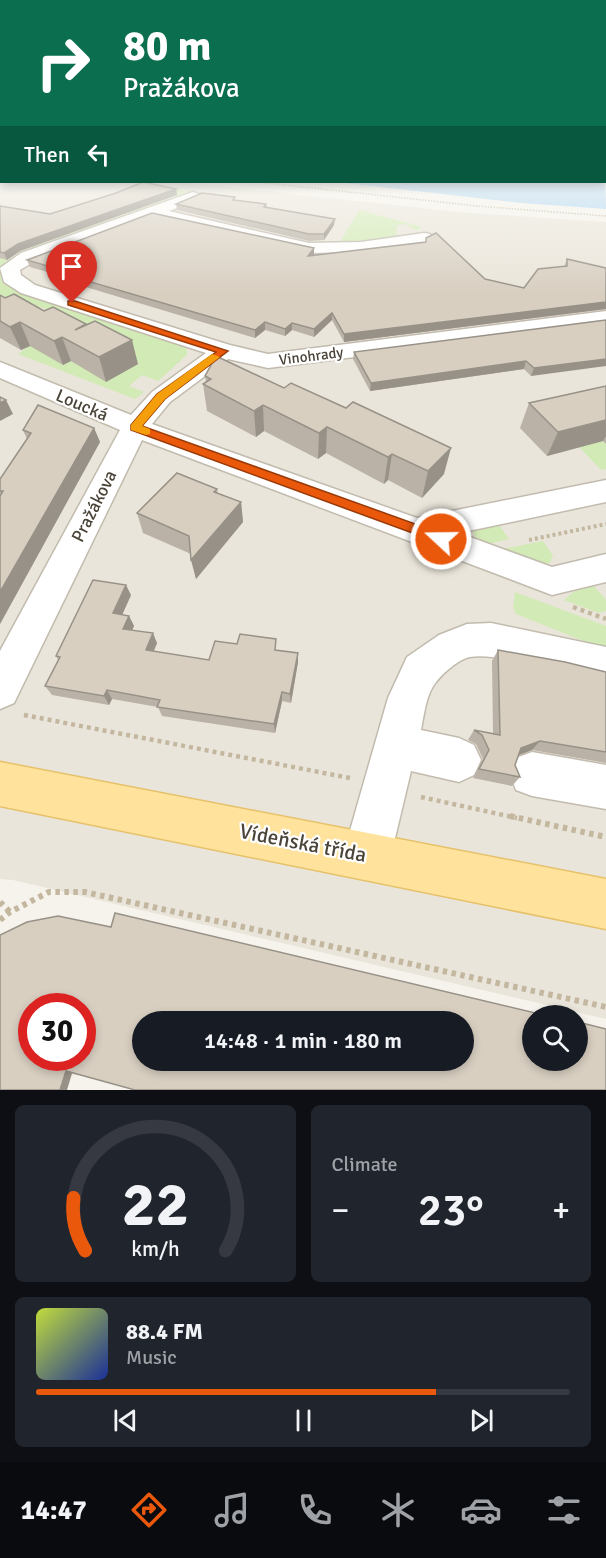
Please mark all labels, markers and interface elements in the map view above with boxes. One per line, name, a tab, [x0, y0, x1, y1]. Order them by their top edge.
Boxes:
text: 80 m	[123, 21, 212, 72]
icon: right	[24, 24, 102, 102]
text: Pražákova	[123, 72, 240, 105]
icon: left	[82, 138, 115, 171]
text: Then	[24, 141, 70, 168]
pin	[46, 241, 97, 303]
icon: arrive	[55, 250, 88, 283]
street label: Vinohrady	[278, 343, 344, 369]
street label: Loucká	[53, 384, 111, 426]
street label: Pražákova	[67, 466, 121, 546]
position arrow	[409, 507, 473, 571]
street label: Vídeňská třída	[237, 818, 369, 868]
speed limit sign: 30	[18, 993, 96, 1071]
map controls	[522, 1005, 588, 1071]
button: search	[522, 1005, 588, 1071]
text: 14:48 · 1 min · 180 m	[204, 1027, 402, 1054]
text: Climate	[332, 1152, 397, 1177]
text: 22	[122, 1166, 189, 1243]
text: 23°	[418, 1183, 484, 1238]
text: −	[332, 1190, 349, 1231]
text: +	[552, 1190, 570, 1231]
text: km/h	[131, 1236, 180, 1262]
text: 88.4 FM	[126, 1318, 203, 1345]
text: Music	[126, 1345, 177, 1370]
icon: previous	[109, 1404, 142, 1437]
icon: pause	[287, 1404, 320, 1437]
icon: next	[465, 1404, 498, 1437]
icon: directions	[128, 1489, 170, 1531]
icon: music	[211, 1489, 253, 1531]
icon: phone	[294, 1489, 336, 1531]
icon: climate	[377, 1489, 419, 1531]
icon: car	[460, 1489, 502, 1531]
icon: filters	[543, 1489, 585, 1531]
text: 14:47	[21, 1494, 87, 1527]

